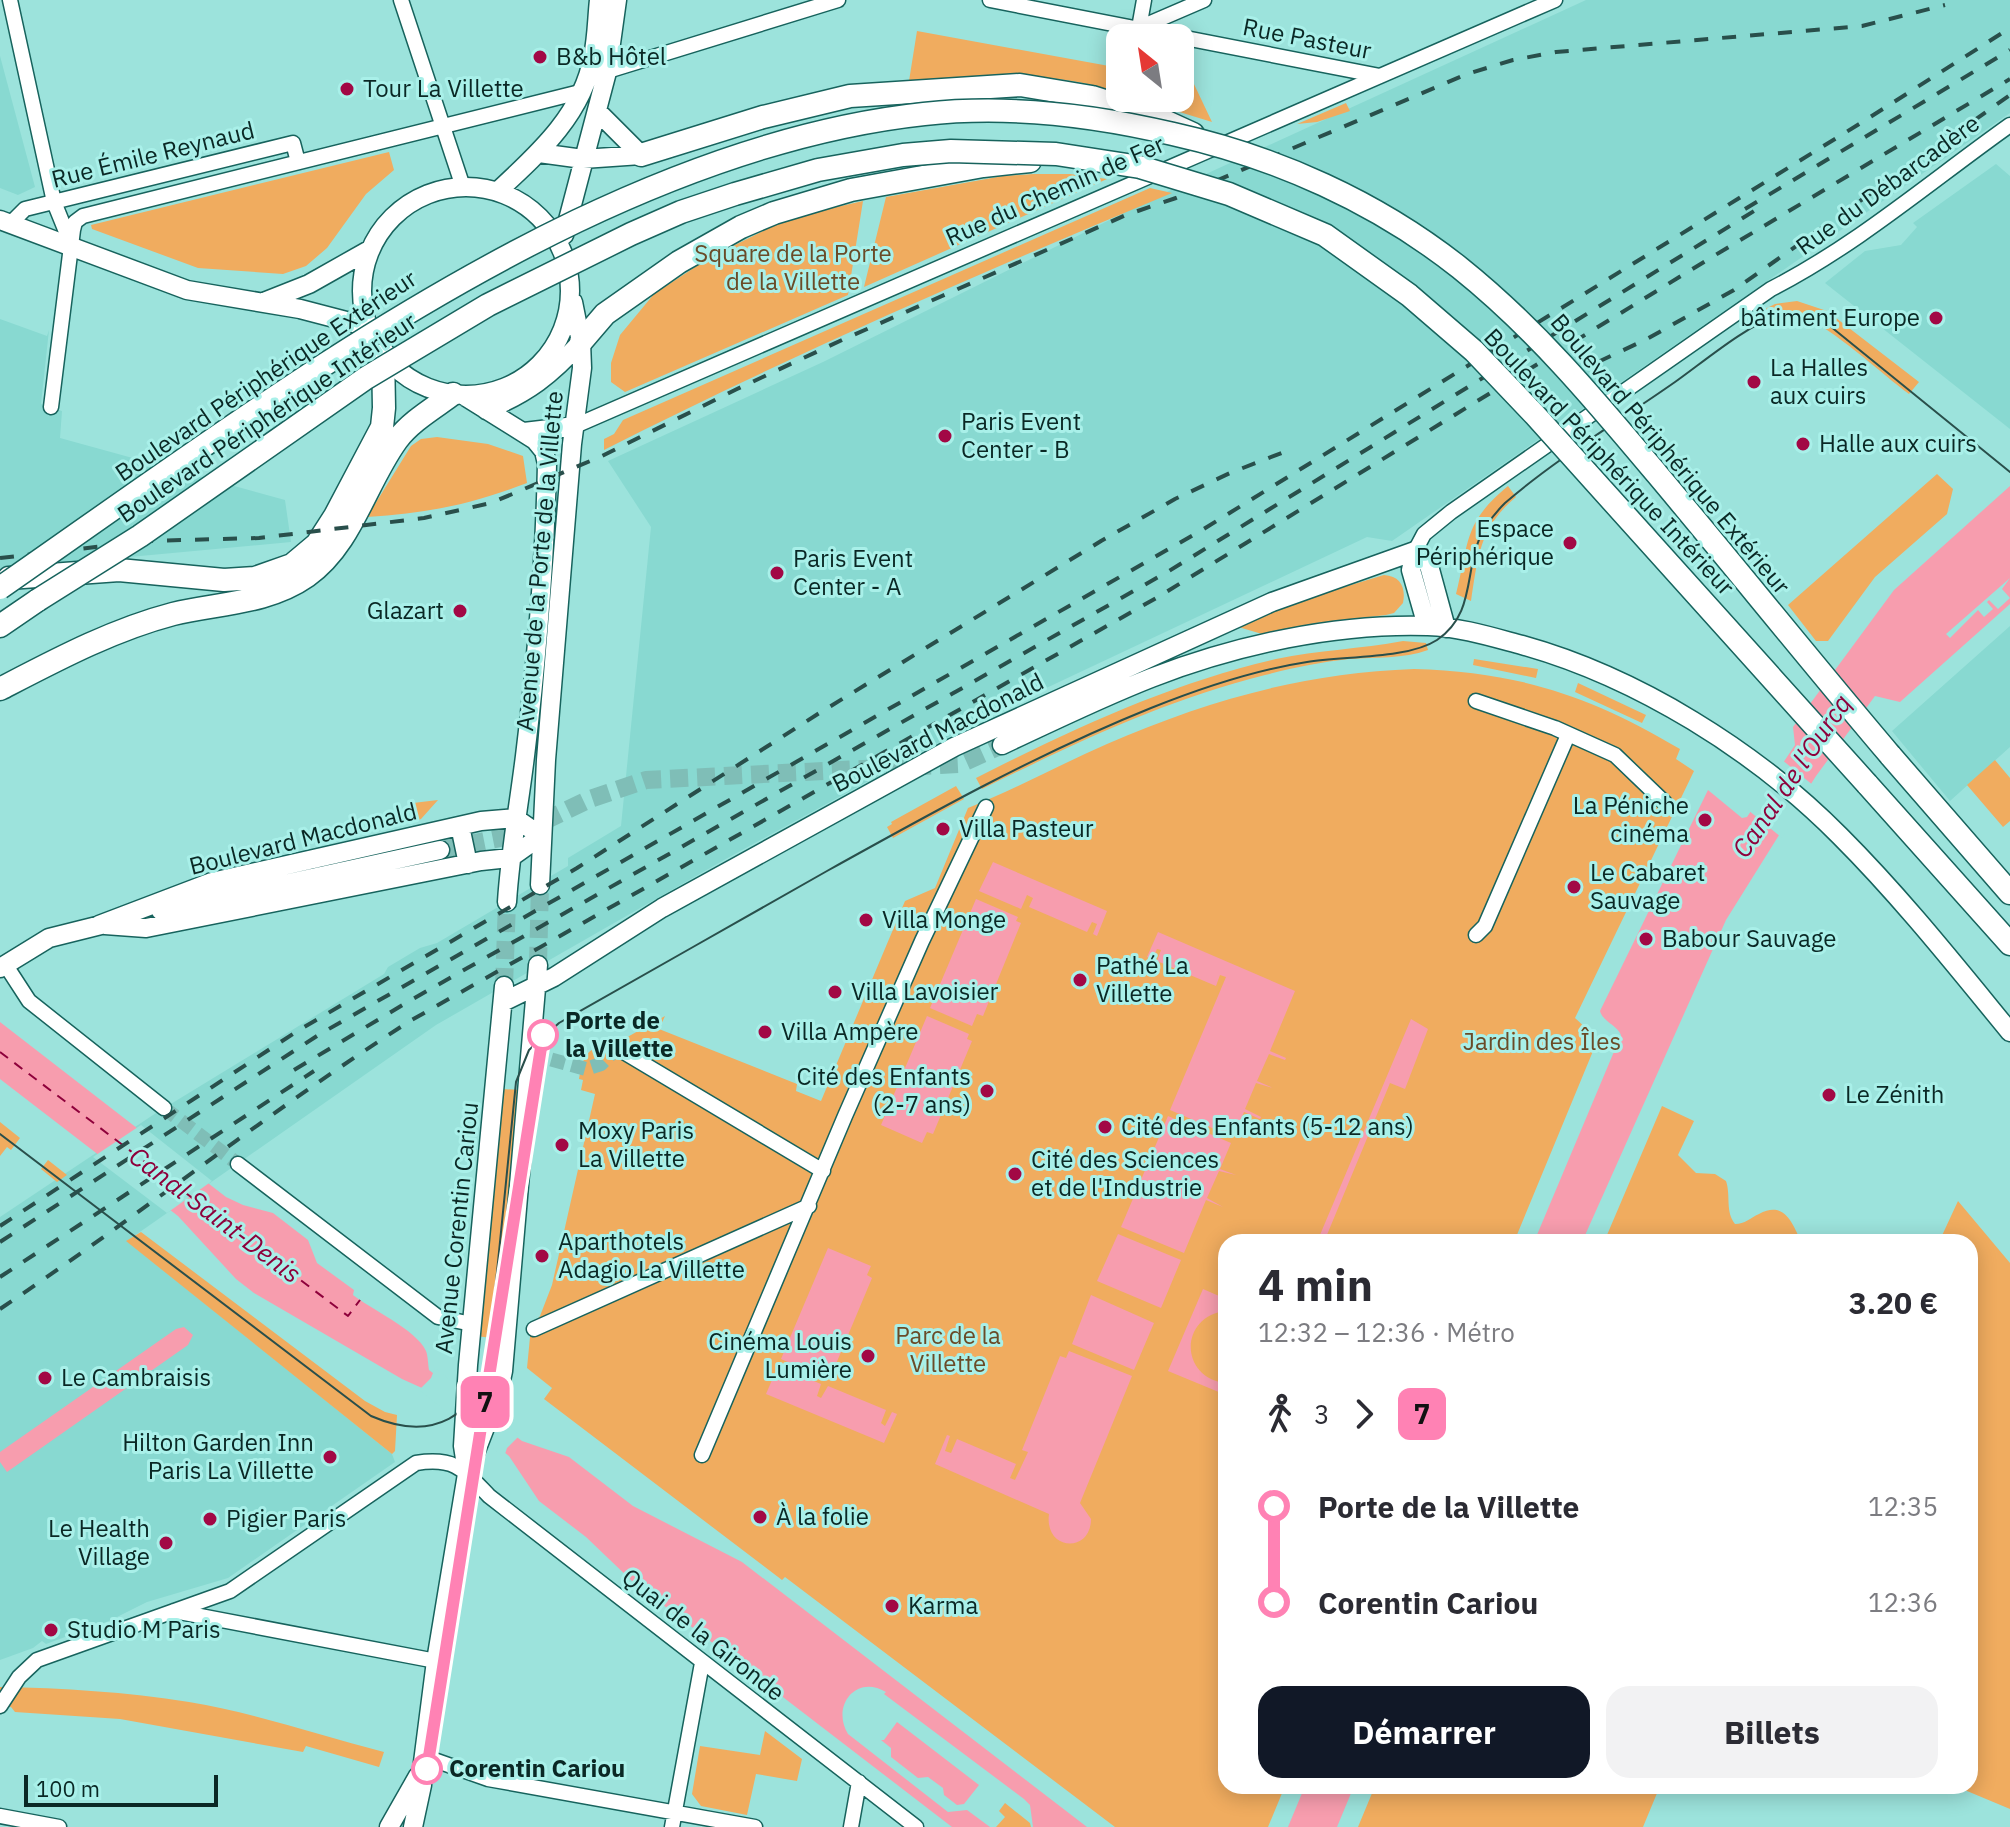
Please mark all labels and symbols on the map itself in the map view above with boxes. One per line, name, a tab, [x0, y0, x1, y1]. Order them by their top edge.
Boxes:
street label: Rue Pasteur	[1240, 10, 1374, 66]
north arrow	[1106, 24, 1194, 112]
place label: B&b Hôtel	[556, 40, 666, 72]
marker: B&b Hôtel	[531, 48, 549, 66]
place label: Tour La Villette	[363, 72, 524, 104]
marker: Tour La Villette	[338, 80, 356, 98]
street label: Rue du Débarcadère	[1789, 107, 1986, 262]
street label: Rue Émile Reynaud	[48, 113, 258, 195]
street label: Rue du Chemin de Fer	[940, 127, 1169, 253]
park label: Square de la Porte de la Villette	[694, 237, 892, 297]
street label: Boulevard Périphérique Extérieur	[109, 262, 423, 488]
place label: bâtiment Europe	[1740, 301, 1920, 333]
street label: Boulevard Périphérique Intérieur	[111, 305, 422, 529]
street label: Boulevard Périphérique Extérieur	[1544, 306, 1798, 601]
marker: bâtiment Europe	[1927, 309, 1945, 327]
street label: Boulevard Périphérique Intérieur	[1477, 321, 1742, 602]
place label: La Halles aux cuirs	[1770, 351, 1868, 411]
marker: La Halles aux cuirs	[1745, 373, 1763, 391]
street label: Avenue de la Porte de la Villette	[508, 389, 570, 732]
place label: Paris Event Center - B	[961, 405, 1081, 465]
marker: Paris Event Center - B	[936, 427, 954, 445]
place label: Halle aux cuirs	[1819, 427, 1977, 459]
marker: Halle aux cuirs	[1794, 435, 1812, 453]
place label: Espace Périphérique	[1416, 512, 1554, 572]
marker: Espace Périphérique	[1561, 534, 1579, 552]
place label: Paris Event Center - A	[793, 542, 913, 602]
marker: Paris Event Center - A	[768, 564, 786, 582]
place label: Glazart	[367, 594, 444, 626]
marker: Glazart	[451, 602, 469, 620]
street label: Boulevard Macdonald	[826, 665, 1049, 799]
water label: Canal de l'Ourcq	[1724, 687, 1858, 864]
place label: La Péniche cinéma	[1573, 789, 1689, 849]
street label: Boulevard Macdonald	[186, 794, 420, 882]
marker: La Péniche cinéma	[1696, 811, 1714, 829]
place label: Villa Pasteur	[959, 812, 1094, 844]
marker: Villa Pasteur	[934, 820, 952, 838]
place label: Le Cabaret Sauvage	[1590, 856, 1705, 916]
marker: Le Cabaret Sauvage	[1565, 878, 1583, 896]
place label: Villa Monge	[882, 903, 1006, 935]
marker: Villa Monge	[857, 911, 875, 929]
place label: Babour Sauvage	[1662, 922, 1836, 954]
marker: Babour Sauvage	[1637, 930, 1655, 948]
place label: Pathé La Villette	[1096, 949, 1189, 1009]
marker: Pathé La Villette	[1071, 971, 1089, 989]
place label: Villa Lavoisier	[851, 975, 999, 1007]
marker: Villa Lavoisier	[826, 983, 844, 1001]
place label: Porte de la Villette	[565, 1004, 674, 1064]
place label: Villa Ampère	[781, 1015, 918, 1047]
marker: Porte de la Villette	[528, 1020, 558, 1050]
marker: Villa Ampère	[756, 1023, 774, 1041]
park label: Jardin des Îles	[1463, 1025, 1621, 1057]
place label: Cité des Enfants (2-7 ans)	[797, 1060, 971, 1120]
place label: Le Zénith	[1845, 1078, 1944, 1110]
marker: Cité des Enfants (2-7 ans)	[978, 1082, 996, 1100]
marker: Le Zénith	[1820, 1086, 1838, 1104]
street label: Avenue Corentin Cariou	[427, 1100, 485, 1355]
place label: Cité des Enfants (5-12 ans)	[1121, 1110, 1414, 1142]
place label: Moxy Paris La Villette	[578, 1114, 694, 1174]
marker: Cité des Enfants (5-12 ans)	[1096, 1118, 1114, 1136]
marker: Moxy Paris La Villette	[553, 1136, 571, 1154]
water label: Canal Saint-Denis	[123, 1138, 308, 1290]
place label: Cité des Sciences et de l'Industrie	[1031, 1143, 1219, 1203]
marker: Cité des Sciences et de l'Industrie	[1006, 1165, 1024, 1183]
place label: Aparthotels Adagio La Villette	[558, 1225, 745, 1285]
marker: Aparthotels Adagio La Villette	[533, 1247, 551, 1265]
park label: Parc de la Villette	[895, 1319, 1001, 1379]
place label: Cinéma Louis Lumière	[708, 1325, 852, 1385]
marker: Cinéma Louis Lumière	[859, 1347, 877, 1365]
place label: Le Cambraisis	[61, 1361, 211, 1393]
marker: Le Cambraisis	[36, 1369, 54, 1387]
line badge: 7	[459, 1376, 511, 1428]
place label: Hilton Garden Inn Paris La Villette	[122, 1426, 314, 1486]
marker: Hilton Garden Inn Paris La Villette	[321, 1448, 339, 1466]
place label: À la folie	[776, 1500, 869, 1532]
place label: Pigier Paris	[226, 1502, 346, 1534]
marker: À la folie	[751, 1508, 769, 1526]
marker: Pigier Paris	[201, 1510, 219, 1528]
place label: Le Health Village	[48, 1512, 150, 1572]
marker: Le Health Village	[157, 1534, 175, 1552]
street label: Quai de la Gironde	[616, 1561, 792, 1708]
place label: Karma	[908, 1589, 978, 1621]
marker: Karma	[883, 1597, 901, 1615]
place label: Studio M Paris	[67, 1613, 221, 1645]
marker: Studio M Paris	[42, 1621, 60, 1639]
place label: Corentin Cariou	[449, 1752, 625, 1784]
marker: Corentin Cariou	[412, 1754, 442, 1784]
scale bar	[24, 1771, 218, 1807]

